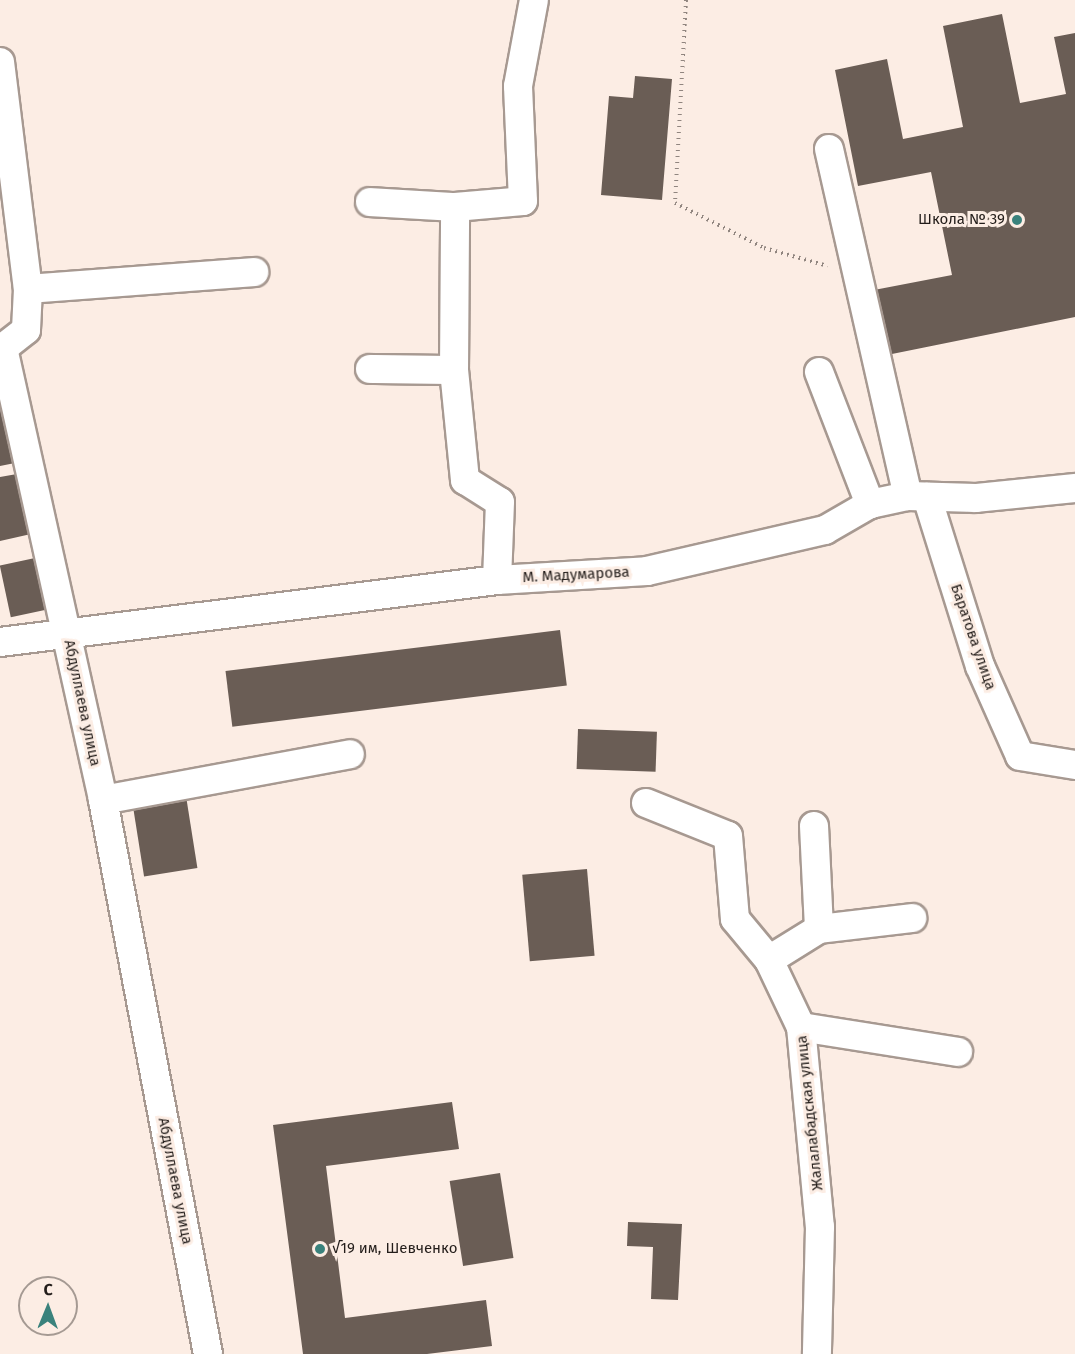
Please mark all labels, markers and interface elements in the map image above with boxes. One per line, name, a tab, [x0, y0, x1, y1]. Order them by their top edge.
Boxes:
place label: Школа № 39	[918, 211, 1005, 229]
marker: Школа № 39	[1010, 213, 1024, 227]
street label: М. Мадумарова	[522, 563, 630, 587]
street label: Баратова улица	[946, 582, 1000, 692]
street label: Абдуллаева улица	[60, 638, 104, 768]
street label: Жалалабадская улица	[793, 1035, 827, 1191]
street label: Абдуллаева улица	[154, 1116, 196, 1246]
place label: √19 им, Шевченко	[332, 1240, 457, 1258]
marker: √19 им, Шевченко	[313, 1242, 327, 1256]
north arrow	[18, 1276, 78, 1336]
text: С	[44, 1280, 53, 1299]

